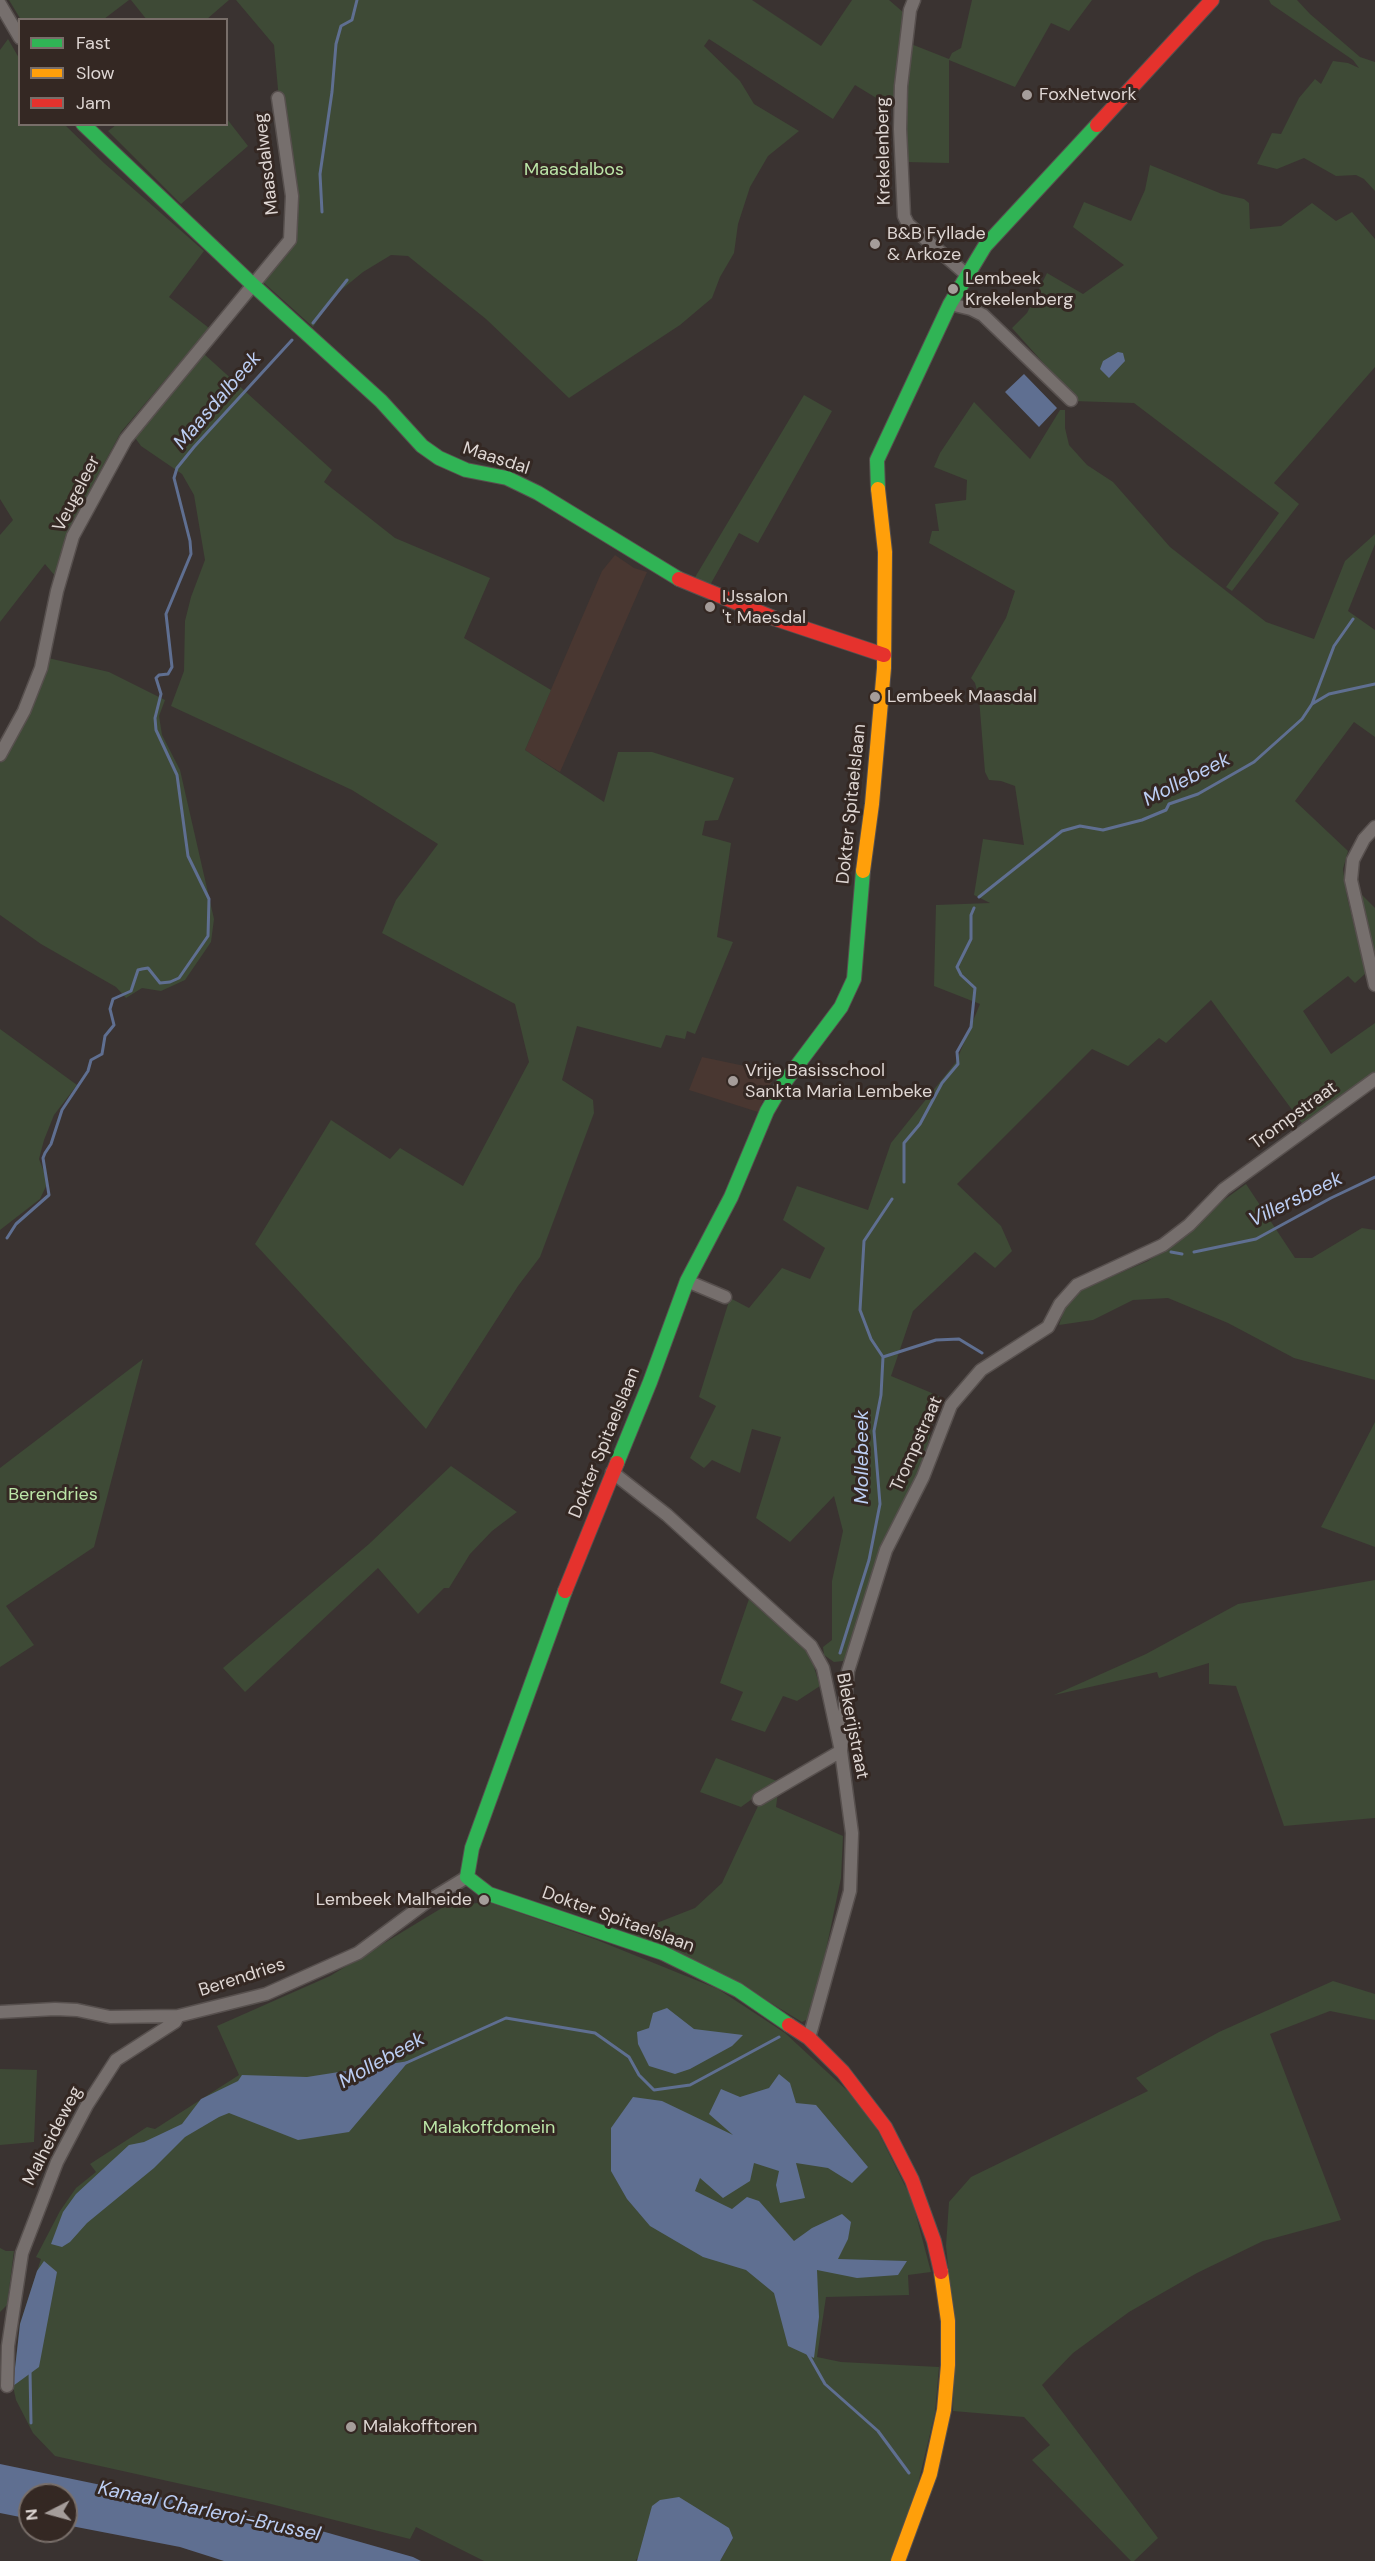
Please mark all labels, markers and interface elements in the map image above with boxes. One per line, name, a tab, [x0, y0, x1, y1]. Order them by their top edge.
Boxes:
legend	[18, 18, 228, 126]
text: Fast	[76, 31, 111, 55]
text: Slow	[76, 61, 115, 85]
place label: FoxNetwork	[1039, 84, 1137, 106]
marker: FoxNetwork	[1020, 88, 1034, 102]
text: Jam	[76, 91, 111, 115]
street label: Krekelenberg	[872, 97, 896, 205]
street label: Maasdalweg	[250, 112, 284, 216]
park label: Maasdalbos	[524, 159, 624, 181]
place label: B&B Fyllade & Arkoze	[887, 223, 986, 266]
marker: B&B Fyllade & Arkoze	[868, 237, 882, 251]
place label: Lembeek Krekelenberg	[965, 268, 1073, 310]
marker: Lembeek Krekelenberg	[946, 282, 960, 296]
water label: Maasdalbeek	[169, 347, 267, 455]
street label: Maasdal	[460, 438, 532, 480]
street label: Veugeleer	[49, 452, 105, 536]
place label: IJssalon 't Maesdal	[722, 586, 806, 628]
marker: IJssalon 't Maesdal	[703, 600, 717, 614]
place label: Lembeek Maasdal	[887, 686, 1037, 708]
marker: Lembeek Maasdal	[868, 690, 882, 704]
street label: Dokter Spitaelslaan	[833, 723, 871, 885]
water label: Mollebeek	[1139, 748, 1235, 812]
place label: Vrije Basisschool Sankta Maria Lembeke	[745, 1060, 932, 1102]
marker: Vrije Basisschool Sankta Maria Lembeke	[726, 1074, 740, 1088]
street label: Trompstraat	[1246, 1077, 1342, 1155]
water label: Villersbeek	[1245, 1167, 1347, 1233]
street label: Dokter Spitaelslaan	[565, 1364, 645, 1522]
street label: Trompstraat	[886, 1393, 948, 1495]
water label: Mollebeek	[851, 1410, 875, 1504]
park label: Berendries	[8, 1484, 98, 1506]
street label: Blekerijstraat	[831, 1671, 873, 1781]
street label: Dokter Spitaelslaan	[539, 1882, 697, 1958]
place label: Lembeek Malheide	[316, 1889, 472, 1911]
marker: Lembeek Malheide	[477, 1893, 491, 1907]
street label: Berendries	[196, 1954, 288, 2002]
water label: Mollebeek	[335, 2028, 429, 2094]
street label: Malheideweg	[19, 2083, 87, 2189]
park label: Malakoffdomein	[423, 2117, 555, 2139]
place label: Malakofftoren	[363, 2416, 477, 2438]
marker: Malakofftoren	[344, 2420, 358, 2434]
water label: Kanaal Charleroi-Brussel	[95, 2477, 323, 2547]
north arrow	[18, 2483, 78, 2543]
text: N	[21, 2508, 43, 2522]

